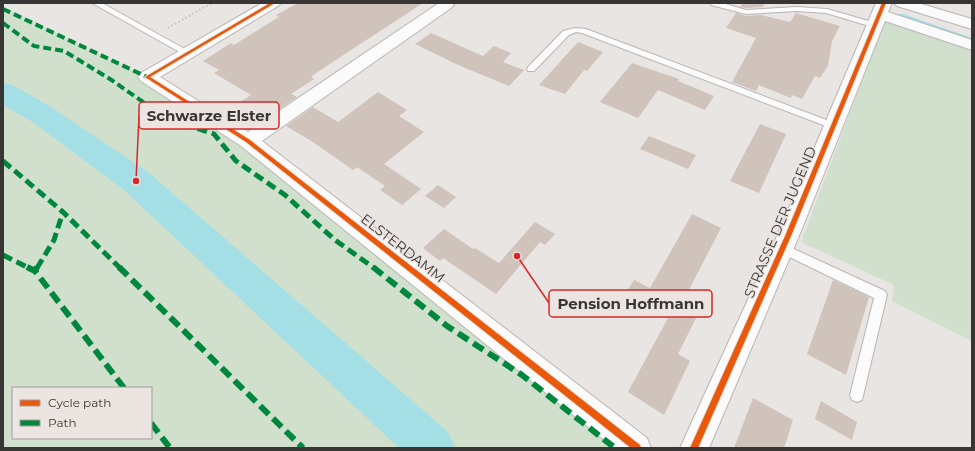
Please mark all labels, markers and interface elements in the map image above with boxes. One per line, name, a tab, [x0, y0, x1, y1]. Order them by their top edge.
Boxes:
callout: Schwarze Elster	[139, 102, 279, 129]
text: Schwarze Elster	[147, 106, 272, 125]
street label: STRASSE DER JUGEND	[740, 144, 820, 300]
street label: ELSTERDAMM	[357, 210, 449, 286]
callout: Pension Hoffmann	[549, 290, 712, 317]
text: Pension Hoffmann	[558, 294, 704, 313]
legend	[12, 387, 152, 439]
text: Cycle path	[48, 395, 111, 410]
text: Path	[48, 415, 77, 430]

